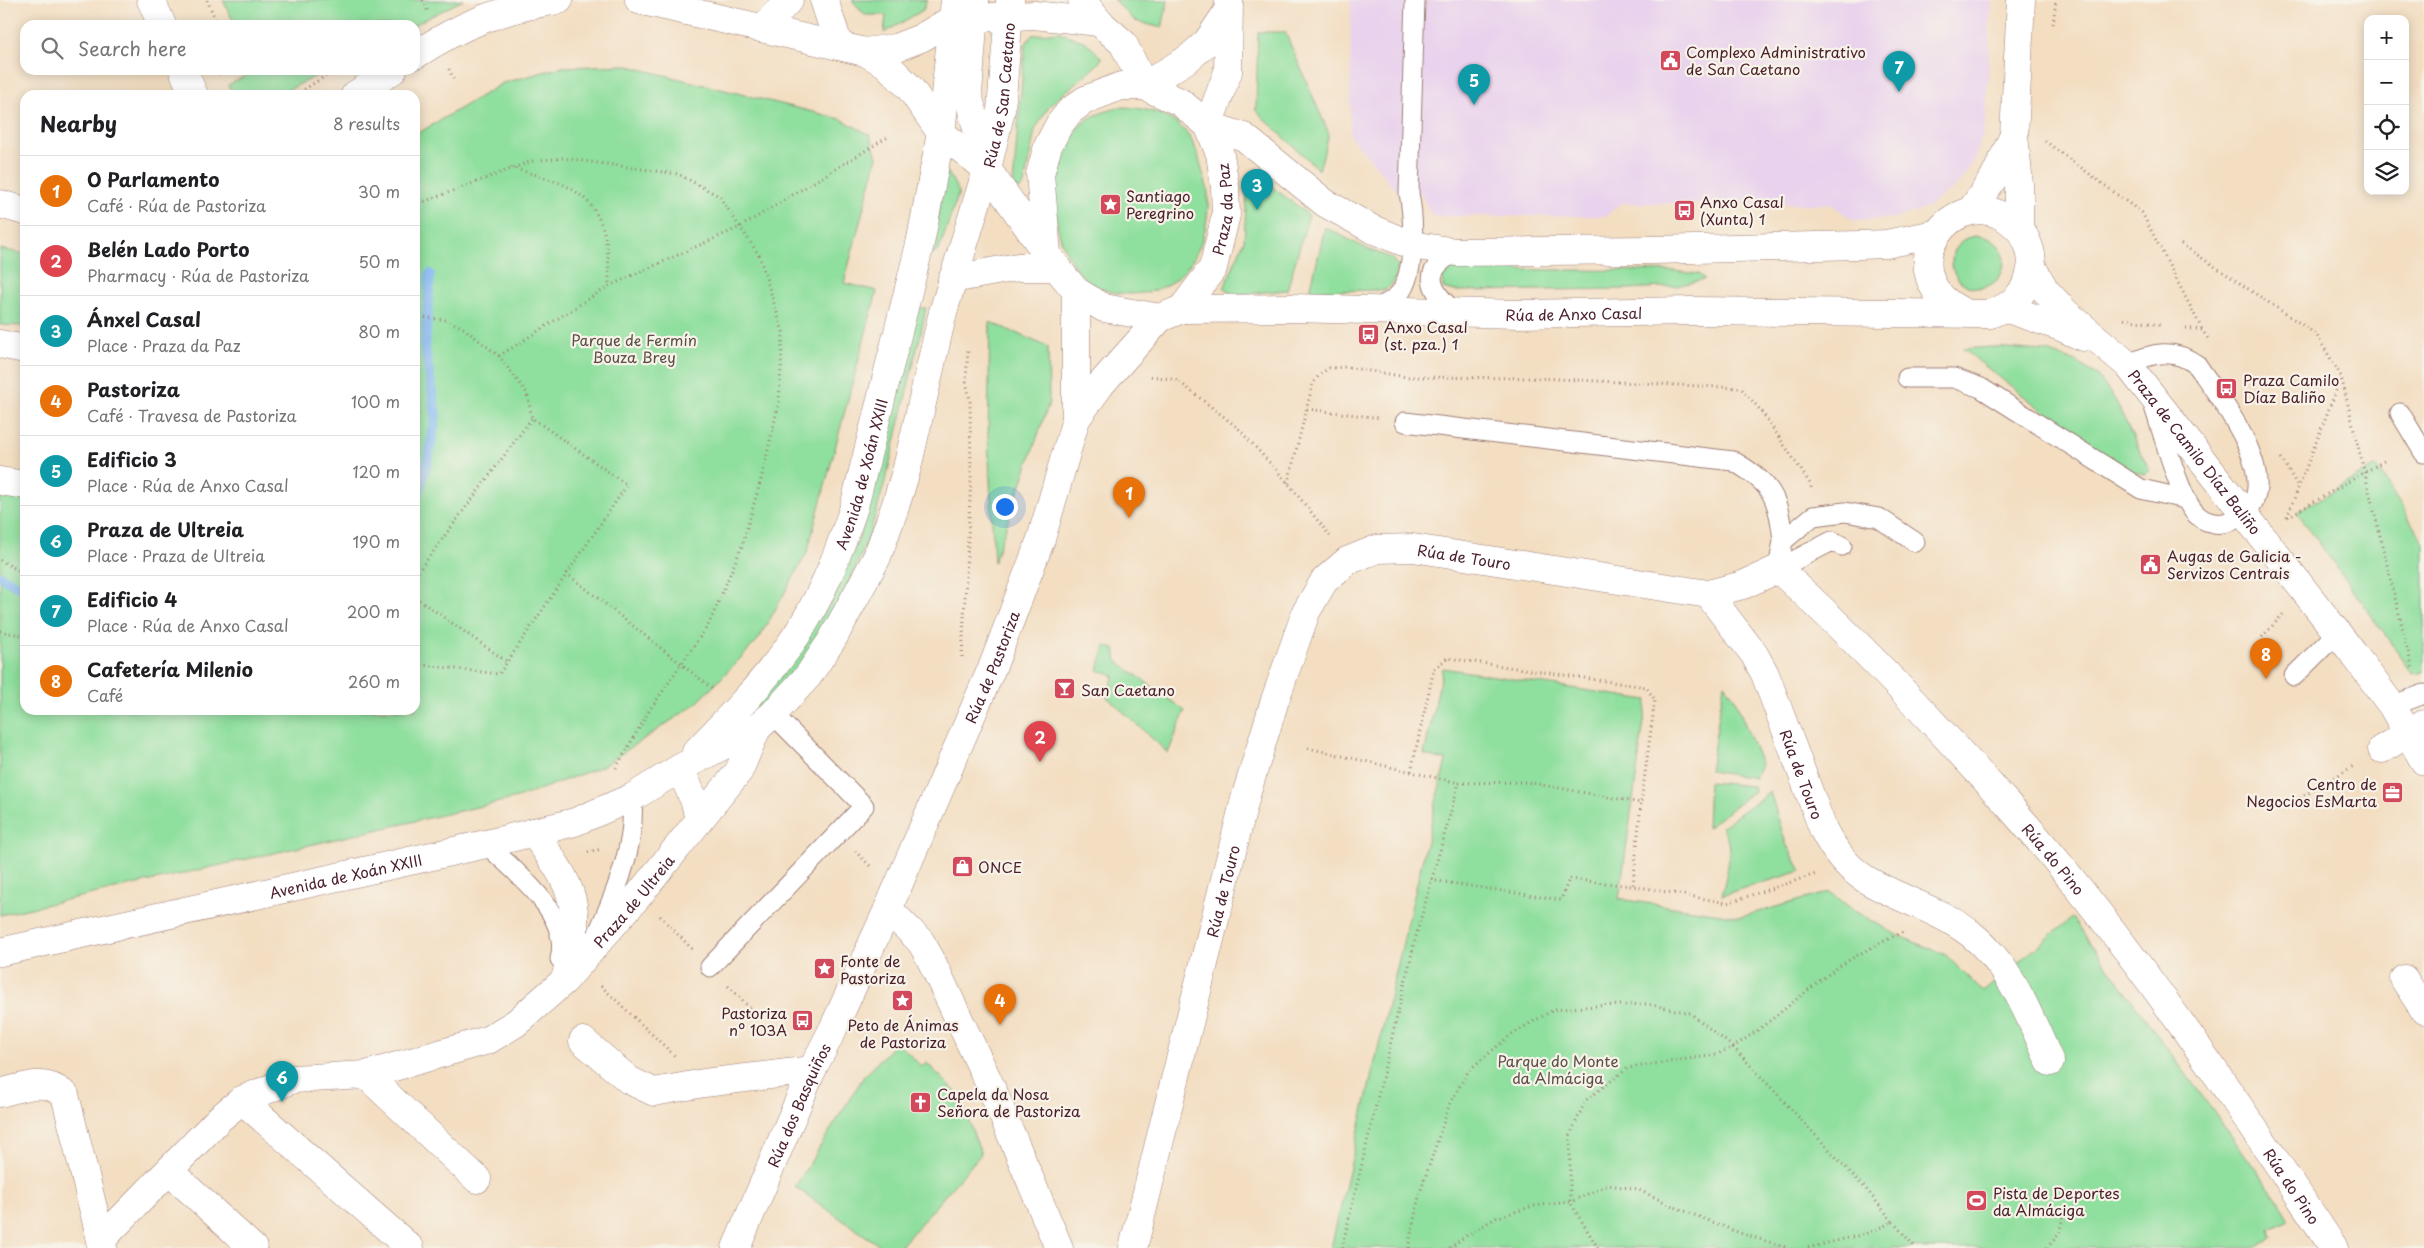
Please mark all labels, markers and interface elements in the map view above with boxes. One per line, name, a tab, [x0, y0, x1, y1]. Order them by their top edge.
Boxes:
map controls	[2364, 15, 2409, 195]
button: +	[2364, 15, 2409, 60]
search box	[20, 20, 420, 75]
street label: Rúa de San Caetano	[976, 22, 1020, 170]
icon: search	[38, 34, 66, 62]
text: Search here	[78, 34, 187, 62]
place label: Complexo Administrativo de San Caetano	[1686, 40, 1866, 80]
public building icon: Complexo Administrativo de San Caetano	[1658, 48, 1682, 72]
pin: 7	[1883, 51, 1915, 92]
button: −	[2364, 60, 2409, 105]
pin: 5	[1458, 64, 1490, 105]
button: locate	[2364, 105, 2409, 150]
text: Nearby	[40, 107, 117, 139]
text: 8 results	[333, 111, 400, 135]
button: layers	[2364, 150, 2409, 195]
street label: Praza da Paz	[1205, 162, 1237, 257]
text: O Parlamento	[87, 165, 219, 193]
pin: 3	[1241, 169, 1273, 210]
text: 1	[52, 179, 60, 203]
text: 30 m	[358, 179, 400, 203]
place label: Santiago Peregrino	[1126, 184, 1194, 224]
place label: Anxo Casal (Xunta) 1	[1700, 190, 1784, 230]
place icon: Santiago Peregrino	[1098, 192, 1122, 216]
text: Café · Rúa de Pastoriza	[87, 193, 266, 217]
bus stop icon: Anxo Casal (Xunta) 1	[1672, 198, 1696, 222]
text: Belén Lado Porto	[87, 235, 249, 263]
text: 2	[50, 249, 62, 273]
text: 50 m	[359, 249, 400, 273]
text: Pharmacy · Rúa de Pastoriza	[87, 263, 309, 287]
street label: Rúa de Anxo Casal	[1505, 300, 1642, 326]
text: Ánxel Casal	[87, 305, 201, 333]
place label: Anxo Casal (st. pza.) 1	[1384, 315, 1468, 355]
text: 3	[51, 319, 61, 343]
text: 80 m	[358, 319, 400, 343]
bus stop icon: Anxo Casal (st. pza.) 1	[1356, 323, 1380, 347]
park label: Parque de Fermín Bouza Brey	[571, 328, 697, 368]
text: Place · Praza da Paz	[87, 333, 241, 357]
street label: Praza de Camilo Díaz Baliño	[2123, 364, 2267, 539]
place label: Praza Camilo Díaz Baliño	[2243, 368, 2339, 408]
text: Pastoriza	[87, 375, 180, 403]
bus stop icon: Praza Camilo Díaz Baliño	[2215, 376, 2239, 400]
text: 4	[51, 389, 61, 413]
text: 100 m	[351, 389, 400, 413]
street label: Avenida de Xoán XXIII	[828, 396, 892, 553]
text: Café · Travesa de Pastoriza	[87, 403, 297, 427]
text: Edificio 3	[87, 445, 177, 473]
text: 5	[51, 459, 61, 483]
text: 120 m	[353, 459, 400, 483]
text: Place · Rúa de Anxo Casal	[87, 473, 289, 497]
pin: 1	[1113, 477, 1145, 518]
your location	[992, 494, 1018, 520]
text: Praza de Ultreia	[87, 515, 244, 543]
text: 6	[50, 529, 62, 553]
text: 190 m	[352, 529, 400, 553]
street label: Rúa de Touro	[1416, 537, 1513, 575]
text: Place · Praza de Ultreia	[87, 543, 265, 567]
place label: Augas de Galicia - Servizos Centrais	[2167, 544, 2302, 584]
public building icon: Augas de Galicia - Servizos Centrais	[2139, 552, 2163, 576]
text: Edificio 4	[87, 585, 177, 613]
text: 7	[51, 599, 61, 623]
text: 200 m	[347, 599, 400, 623]
street label: Rúa de Pastoriza	[958, 607, 1024, 727]
text: Place · Rúa de Anxo Casal	[87, 613, 289, 637]
pin: 8	[2250, 638, 2282, 679]
text: Cafetería Milenio	[87, 655, 253, 683]
text: 8	[51, 669, 61, 693]
text: 260 m	[348, 669, 400, 693]
bar icon: San Caetano	[1053, 677, 1077, 701]
place label: San Caetano	[1081, 678, 1175, 701]
text: Café	[87, 683, 123, 707]
pin: 2	[1024, 721, 1056, 762]
street label: Rúa de Touro	[1775, 726, 1830, 822]
place label: Centro de Negocios EsMarta	[2246, 772, 2378, 812]
office icon: Centro de Negocios EsMarta	[2381, 780, 2405, 804]
street label: Rúa do Pino	[2017, 818, 2091, 899]
street label: Rúa de Touro	[1199, 842, 1245, 939]
street label: Avenida de Xoán XXIII	[267, 847, 424, 903]
street label: Praza de Ultreia	[587, 849, 680, 952]
shop icon: ONCE	[950, 854, 974, 878]
place label: ONCE	[978, 855, 1022, 878]
place label: Fonte de Pastoriza	[840, 949, 906, 989]
place icon: Fonte de Pastoriza	[812, 957, 836, 981]
pin: 4	[984, 984, 1016, 1025]
place icon: Peto de Ánimas de Pastoriza	[891, 989, 915, 1013]
place label: Pastoriza nº 103A	[721, 1001, 788, 1041]
bus stop icon: Pastoriza nº 103A	[791, 1009, 815, 1033]
place label: Peto de Ánimas de Pastoriza	[848, 1013, 958, 1053]
street label: Rúa dos Basquiños	[760, 1038, 836, 1171]
park label: Parque do Monte da Almáciga	[1497, 1049, 1619, 1089]
pin: 6	[266, 1061, 298, 1102]
place label: Capela da Nosa Señora de Pastoriza	[937, 1082, 1081, 1122]
church icon: Capela da Nosa Señora de Pastoriza	[909, 1090, 933, 1114]
street label: Rúa do Pino	[2259, 1143, 2326, 1228]
place label: Pista de Deportes da Almáciga	[1993, 1181, 2119, 1221]
sports icon: Pista de Deportes da Almáciga	[1965, 1189, 1989, 1213]

